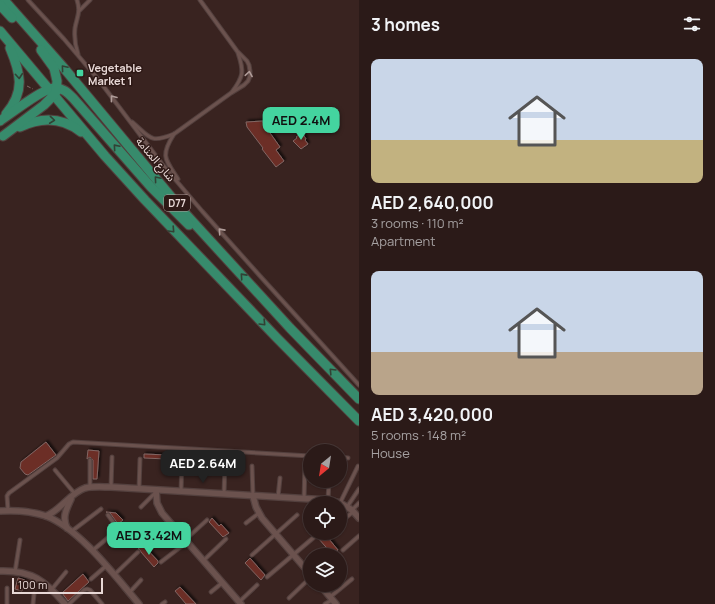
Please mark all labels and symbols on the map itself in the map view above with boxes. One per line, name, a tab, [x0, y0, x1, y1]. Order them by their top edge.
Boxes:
place label: Vegetable Market 1	[88, 60, 142, 88]
one-way arrow	[62, 66, 69, 73]
marker: Vegetable Market 1	[75, 68, 85, 78]
one-way arrow	[244, 71, 253, 78]
one-way arrow	[14, 73, 23, 79]
one-way arrow	[111, 95, 118, 102]
pin: AED 2.4M	[260, 107, 342, 141]
one-way arrow	[49, 116, 55, 125]
street label: شارع المنامة	[132, 134, 179, 185]
one-way arrow	[113, 144, 121, 152]
one-way arrow	[154, 176, 161, 183]
road number: D77	[164, 195, 190, 211]
one-way arrow	[168, 225, 175, 233]
one-way arrow	[218, 228, 226, 236]
one-way arrow	[240, 273, 247, 281]
one-way arrow	[258, 318, 265, 326]
one-way arrow	[329, 368, 337, 376]
north arrow	[303, 444, 347, 488]
pin: AED 2.64M	[157, 450, 249, 484]
pin: AED 3.42M	[103, 522, 195, 556]
scale bar	[12, 576, 103, 595]

